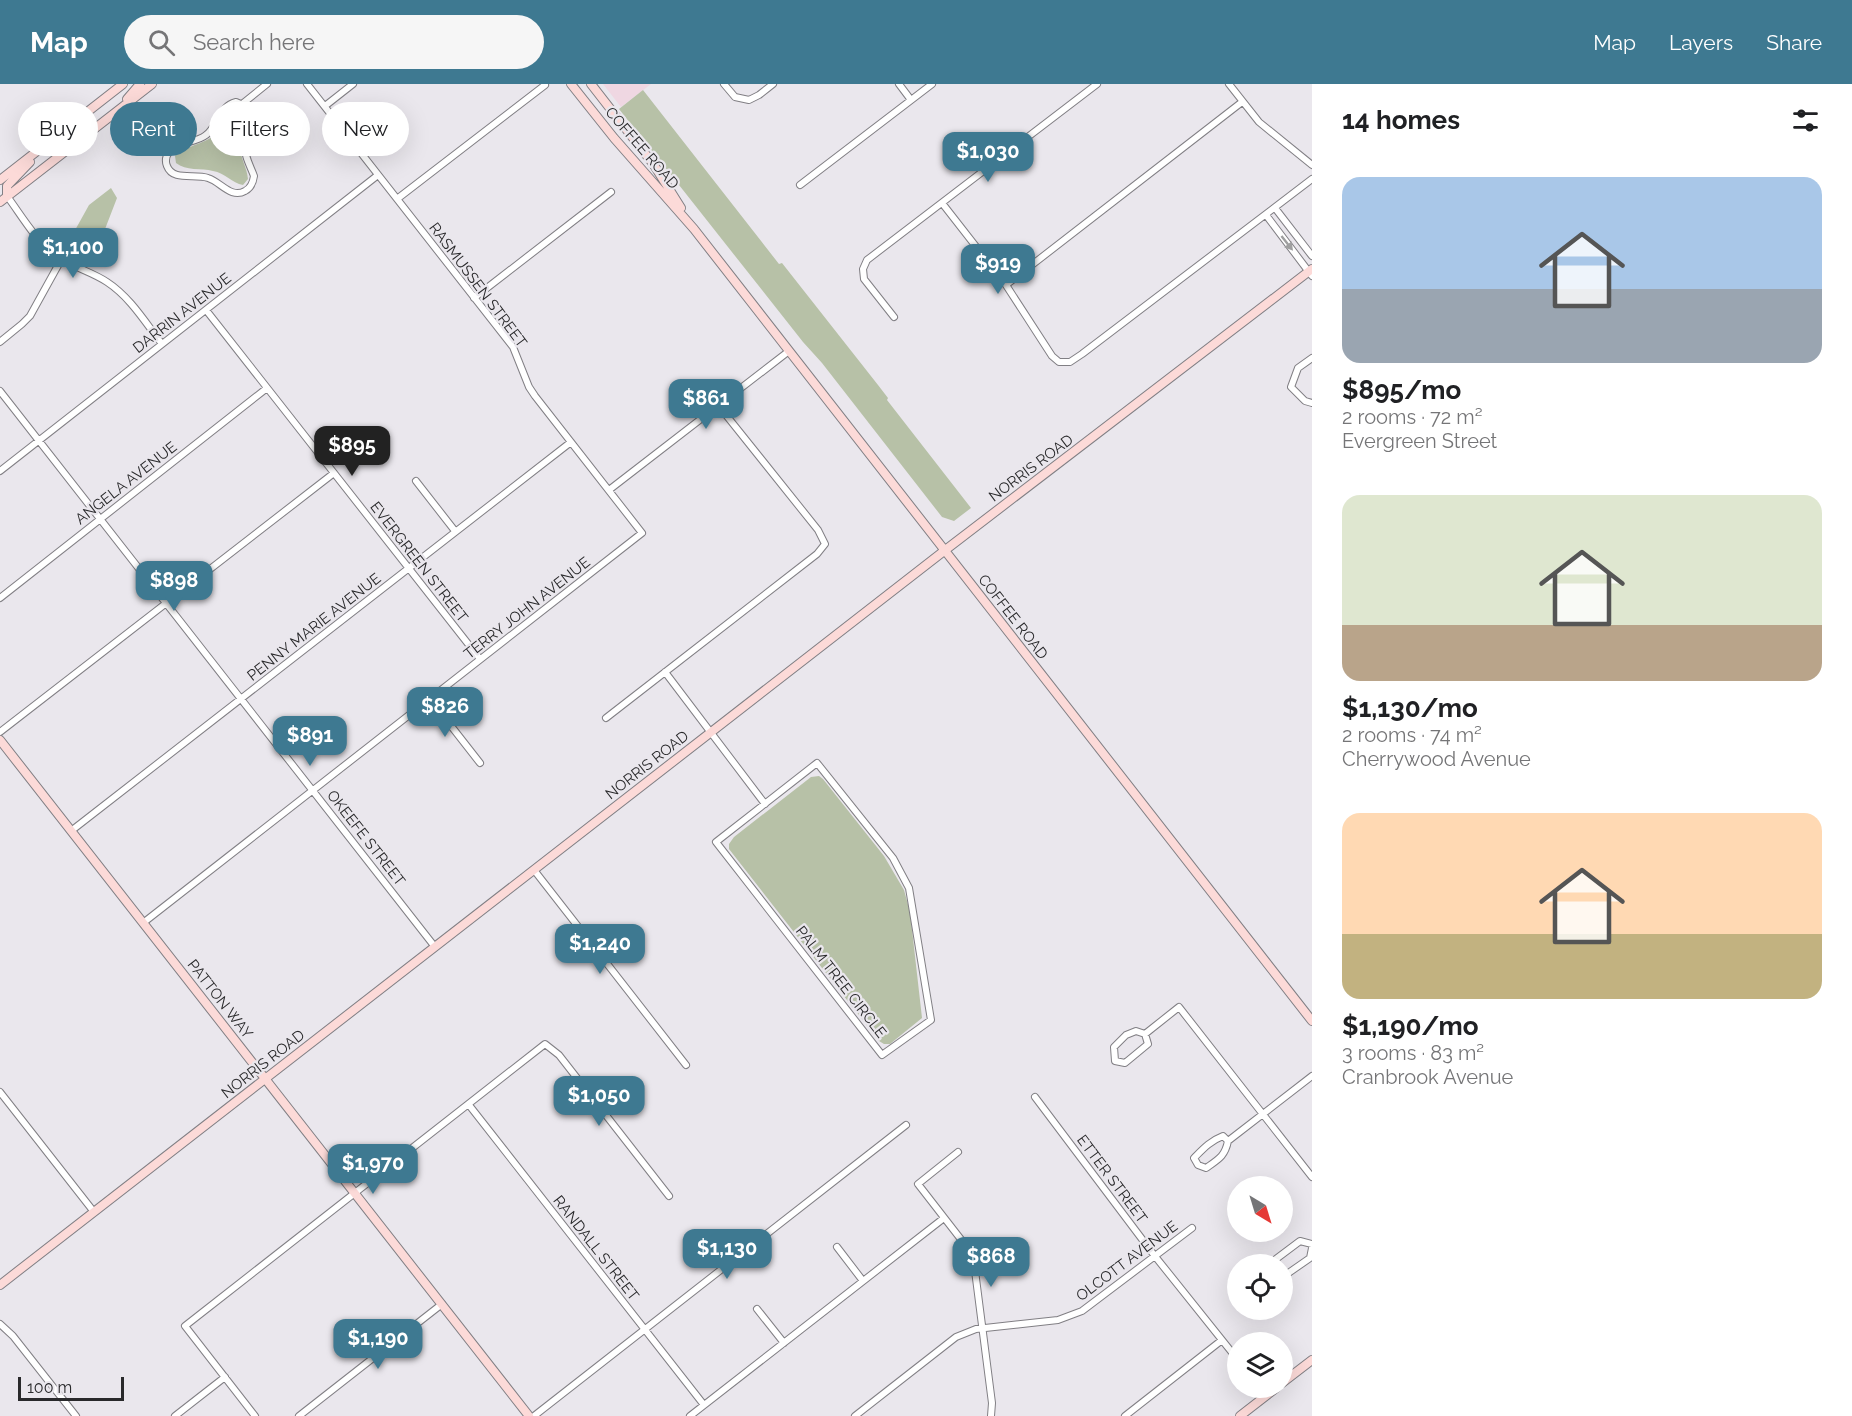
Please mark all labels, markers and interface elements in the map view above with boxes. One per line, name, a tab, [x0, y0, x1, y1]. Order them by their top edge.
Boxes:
search box	[124, 15, 544, 69]
text: Map	[30, 26, 88, 59]
icon: search	[145, 26, 178, 59]
text: Search here	[193, 29, 315, 55]
text: Map	[1593, 30, 1636, 55]
text: Layers	[1669, 30, 1733, 55]
text: Share	[1766, 30, 1822, 55]
chip: Buy	[18, 102, 98, 156]
chip: Rent	[110, 102, 197, 156]
chip: Filters	[209, 102, 310, 156]
chip: New	[322, 102, 409, 156]
street label: COFFEE ROAD	[602, 103, 683, 193]
icon: filters	[1789, 104, 1822, 137]
text: 14 homes	[1342, 105, 1460, 135]
pin: $1,030	[939, 132, 1037, 183]
text: $1,030	[957, 139, 1019, 163]
icon: home	[1528, 216, 1636, 324]
street label: RASMUSSEN STREET	[425, 219, 531, 351]
pin: $1,100	[24, 228, 122, 279]
text: $1,100	[42, 235, 104, 259]
one-way arrow	[1281, 236, 1293, 251]
pin: $919	[962, 244, 1034, 295]
text: $919	[975, 251, 1021, 275]
street label: DARRIN AVENUE	[129, 269, 235, 357]
text: $895/mo	[1342, 375, 1461, 405]
pin: $861	[670, 379, 742, 430]
text: $861	[683, 386, 729, 410]
text: 2 rooms · 72 m²	[1342, 405, 1482, 429]
pin: $895	[316, 426, 388, 477]
text: Evergreen Street	[1342, 429, 1497, 453]
street label: NORRIS ROAD	[985, 430, 1077, 505]
text: $895	[328, 433, 376, 457]
street label: ANGELA AVENUE	[72, 438, 180, 528]
street label: EVERGREEN STREET	[366, 498, 472, 626]
icon: home	[1528, 534, 1636, 642]
street label: TERRY JOHN AVENUE	[460, 553, 594, 663]
pin: $898	[138, 561, 210, 612]
text: $898	[150, 568, 198, 592]
street label: PENNY MARIE AVENUE	[244, 569, 384, 685]
street label: COFFEE ROAD	[974, 571, 1052, 663]
pin: $826	[409, 687, 481, 738]
text: $1,130/mo	[1342, 693, 1478, 723]
text: $826	[421, 694, 469, 718]
pin: $891	[274, 716, 346, 767]
text: $891	[287, 723, 333, 747]
text: 2 rooms · 74 m²	[1342, 723, 1482, 747]
street label: NORRIS ROAD	[602, 727, 692, 803]
text: Cherrywood Avenue	[1342, 747, 1531, 771]
street label: OKEEFE STREET	[323, 787, 409, 889]
icon: home	[1528, 852, 1636, 960]
street label: PALM TREE CIRCLE	[792, 922, 890, 1042]
pin: $1,240	[551, 924, 649, 975]
text: $1,240	[569, 931, 631, 955]
street label: PATTON WAY	[184, 956, 257, 1042]
text: $1,190/mo	[1342, 1011, 1478, 1041]
street label: NORRIS ROAD	[218, 1026, 308, 1102]
text: 3 rooms · 83 m²	[1342, 1041, 1484, 1065]
text: Cranbrook Avenue	[1342, 1065, 1513, 1089]
pin: $1,050	[550, 1076, 648, 1127]
text: $1,050	[568, 1083, 630, 1107]
street label: ETTER STREET	[1073, 1131, 1151, 1227]
pin: $1,970	[324, 1144, 422, 1195]
text: $1,970	[342, 1151, 404, 1175]
north arrow	[1227, 1176, 1293, 1242]
map controls	[1227, 1176, 1293, 1398]
street label: RANDALL STREET	[549, 1192, 643, 1304]
street label: OLCOTT AVENUE	[1073, 1217, 1181, 1305]
pin: $1,130	[678, 1229, 776, 1280]
text: $1,130	[697, 1236, 757, 1260]
pin: $868	[955, 1237, 1027, 1288]
text: $868	[967, 1244, 1015, 1268]
button: locate	[1227, 1254, 1293, 1320]
pin: $1,190	[329, 1319, 427, 1370]
text: $1,190	[347, 1326, 409, 1350]
button: layers	[1227, 1332, 1293, 1398]
scale bar	[18, 1374, 124, 1402]
text: 100 m	[27, 1378, 72, 1397]

